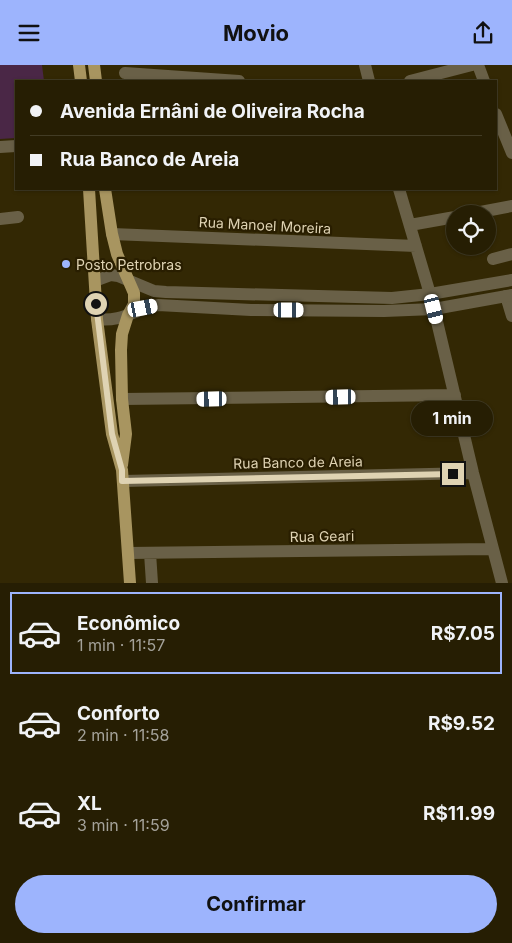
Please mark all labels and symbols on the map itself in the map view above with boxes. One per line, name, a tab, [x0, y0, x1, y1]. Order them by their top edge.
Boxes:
street label: Rua Manoel Moreira	[198, 213, 332, 237]
place label: Posto Petrobras	[76, 256, 182, 273]
marker: Posto Petrobras	[60, 258, 72, 270]
route start	[85, 293, 107, 315]
car	[423, 293, 444, 325]
car	[126, 298, 159, 318]
car	[274, 303, 304, 318]
car	[325, 389, 356, 405]
car	[196, 391, 227, 407]
callout: 1 min	[412, 401, 494, 437]
street label: Rua Banco de Areia	[233, 452, 363, 472]
route end	[442, 463, 464, 485]
street label: Rua Geari	[290, 527, 354, 545]

